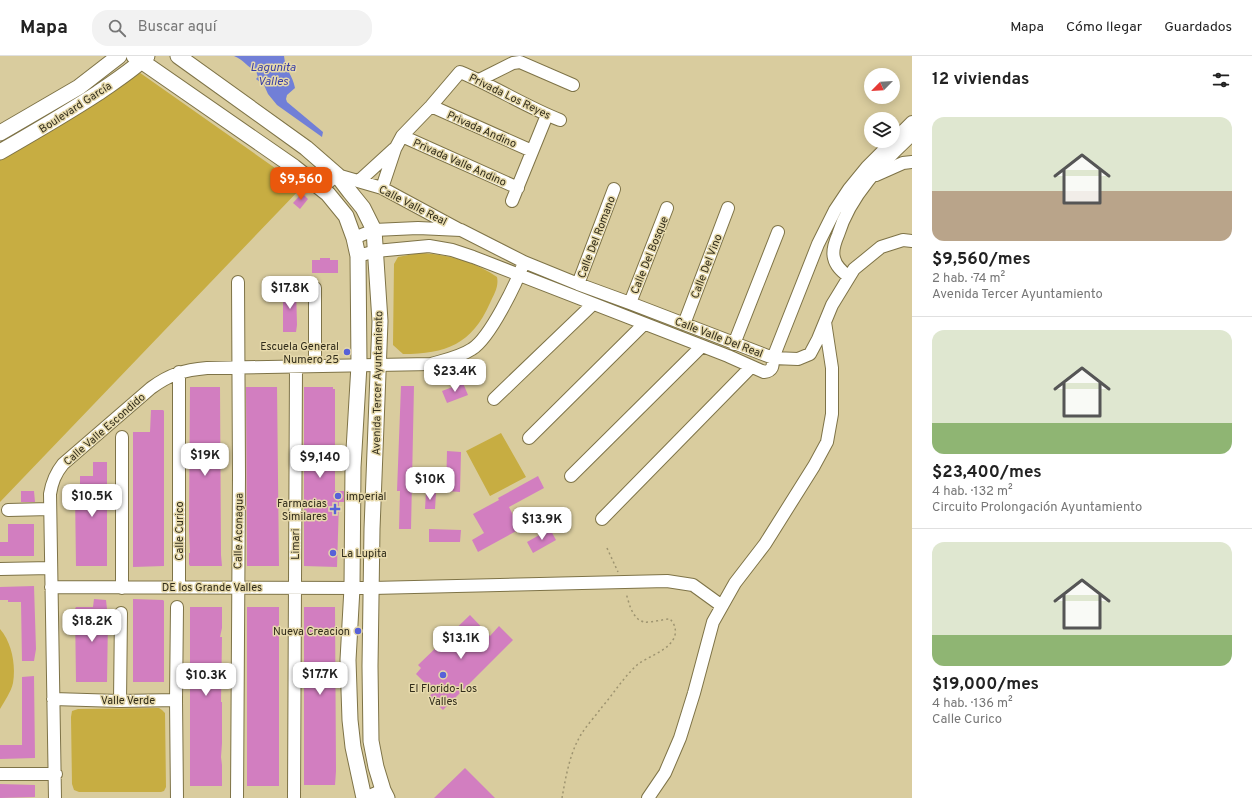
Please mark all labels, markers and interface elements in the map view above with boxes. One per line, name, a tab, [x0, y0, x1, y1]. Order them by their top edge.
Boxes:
search box	[92, 10, 372, 46]
text: Mapa	[20, 16, 68, 40]
icon: search	[106, 17, 128, 39]
text: Buscar aquí	[138, 18, 217, 37]
text: Mapa	[1010, 19, 1044, 36]
text: Cómo llegar	[1066, 19, 1142, 36]
text: Guardados	[1164, 19, 1232, 36]
water label: Lagunita Valles	[250, 60, 297, 90]
north arrow	[864, 68, 900, 104]
map controls	[864, 68, 900, 148]
text: 12 viviendas	[932, 69, 1029, 91]
icon: filters	[1210, 69, 1232, 91]
street label: Privada Los Reyes	[466, 71, 553, 123]
street label: Boulevard García	[37, 79, 115, 137]
street label: Privada Andino	[445, 108, 519, 152]
button: layers	[864, 112, 900, 148]
street label: Privada Valle Andino	[411, 136, 508, 190]
icon: home	[1046, 143, 1118, 215]
pin: $9,560	[268, 167, 334, 201]
text: $9,560	[279, 172, 323, 188]
street label: Calle Valle Real	[376, 183, 449, 229]
street label: Calle Del Romano	[575, 194, 619, 280]
street label: Calle Del Bosque	[628, 214, 672, 296]
street label: Calle Del Vino	[688, 232, 726, 301]
text: $9,560/mes	[932, 249, 1031, 271]
text: 2 hab. · 74 m²	[932, 271, 1005, 287]
pin: $17.8K	[257, 276, 323, 310]
text: $17.8K	[271, 281, 309, 297]
text: Avenida Tercer Ayuntamiento	[932, 287, 1103, 303]
street label: Avenida Tercer Ayuntamiento	[370, 311, 386, 455]
street label: Calle Valle Del Real	[672, 315, 765, 361]
place label: Escuela General Numero 25	[260, 340, 339, 367]
marker: Escuela General Numero 25	[342, 347, 352, 357]
icon: home	[1046, 356, 1118, 428]
pin: $23.4K	[422, 359, 488, 393]
text: $23.4K	[433, 364, 477, 380]
street label: Calle Valle Escondido	[61, 390, 148, 469]
pin: $19K	[181, 443, 229, 477]
pin: $9,140	[287, 445, 353, 479]
text: $19K	[190, 448, 220, 464]
text: $9,140	[299, 450, 341, 466]
text: $23,400/mes	[932, 462, 1042, 484]
pin: $10K	[406, 467, 454, 501]
text: $10K	[415, 472, 445, 488]
pin: $10.5K	[59, 484, 125, 518]
text: 4 hab. · 132 m²	[932, 484, 1013, 500]
text: $10.5K	[71, 489, 113, 505]
place label: imperial	[346, 490, 386, 504]
marker: imperial	[333, 491, 343, 501]
street label: Calle Aconagua	[231, 493, 247, 569]
place label: Farmacias Similares	[277, 497, 327, 524]
text: Circuito Prolongación Ayuntamiento	[932, 500, 1142, 516]
street label: Calle Curico	[173, 501, 187, 561]
marker: Farmacias Similares	[330, 504, 340, 514]
pin: $13.9K	[509, 507, 575, 541]
text: $13.9K	[522, 512, 562, 528]
street label: Limari	[289, 528, 303, 560]
place label: La Lupita	[341, 547, 387, 561]
marker: La Lupita	[328, 548, 338, 558]
icon: home	[1046, 568, 1118, 640]
street label: DE los Grande Valles	[162, 581, 262, 595]
pin: $18.2K	[59, 609, 125, 643]
text: $18.2K	[71, 614, 113, 630]
place label: Nueva Creacion	[273, 625, 350, 639]
marker: Nueva Creacion	[353, 626, 363, 636]
pin: $13.1K	[428, 626, 494, 660]
text: $13.1K	[442, 631, 480, 647]
pin: $17.7K	[287, 662, 353, 696]
pin: $10.3K	[173, 663, 239, 697]
text: $17.7K	[302, 667, 338, 683]
text: $10.3K	[185, 668, 227, 684]
marker: El Florido-Los Valles	[438, 670, 448, 680]
text: $19,000/mes	[932, 674, 1039, 696]
place label: El Florido-Los Valles	[409, 682, 477, 709]
street label: Valle Verde	[101, 694, 155, 708]
text: 4 hab. · 136 m²	[932, 696, 1013, 712]
text: Calle Curico	[932, 712, 1002, 728]

